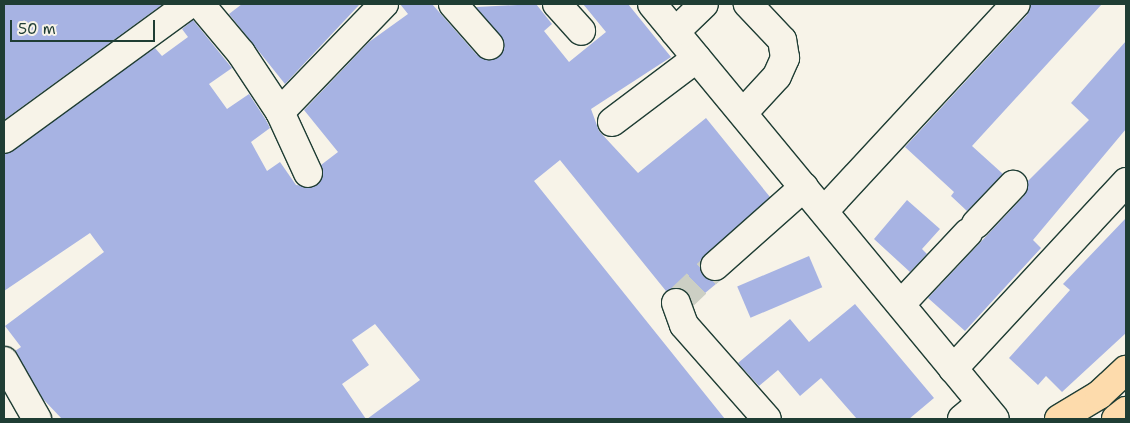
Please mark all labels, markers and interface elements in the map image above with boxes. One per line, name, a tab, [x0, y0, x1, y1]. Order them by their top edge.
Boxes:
scale bar	[12, 10, 158, 42]
text: 50 m	[18, 19, 56, 39]

